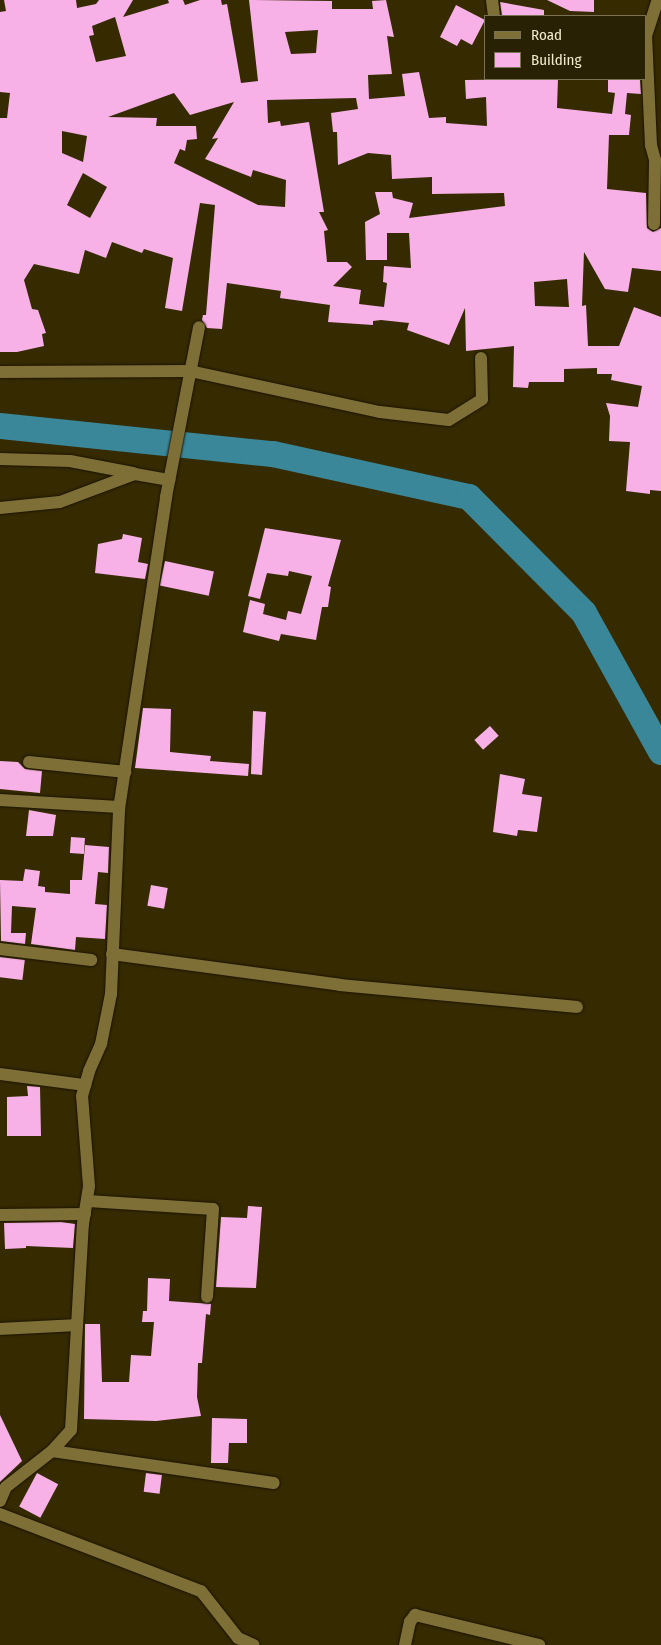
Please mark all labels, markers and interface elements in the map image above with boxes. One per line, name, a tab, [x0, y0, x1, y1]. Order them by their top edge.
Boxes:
legend	[483, 15, 646, 80]
text: Road	[531, 26, 562, 44]
text: Building	[531, 51, 582, 69]

